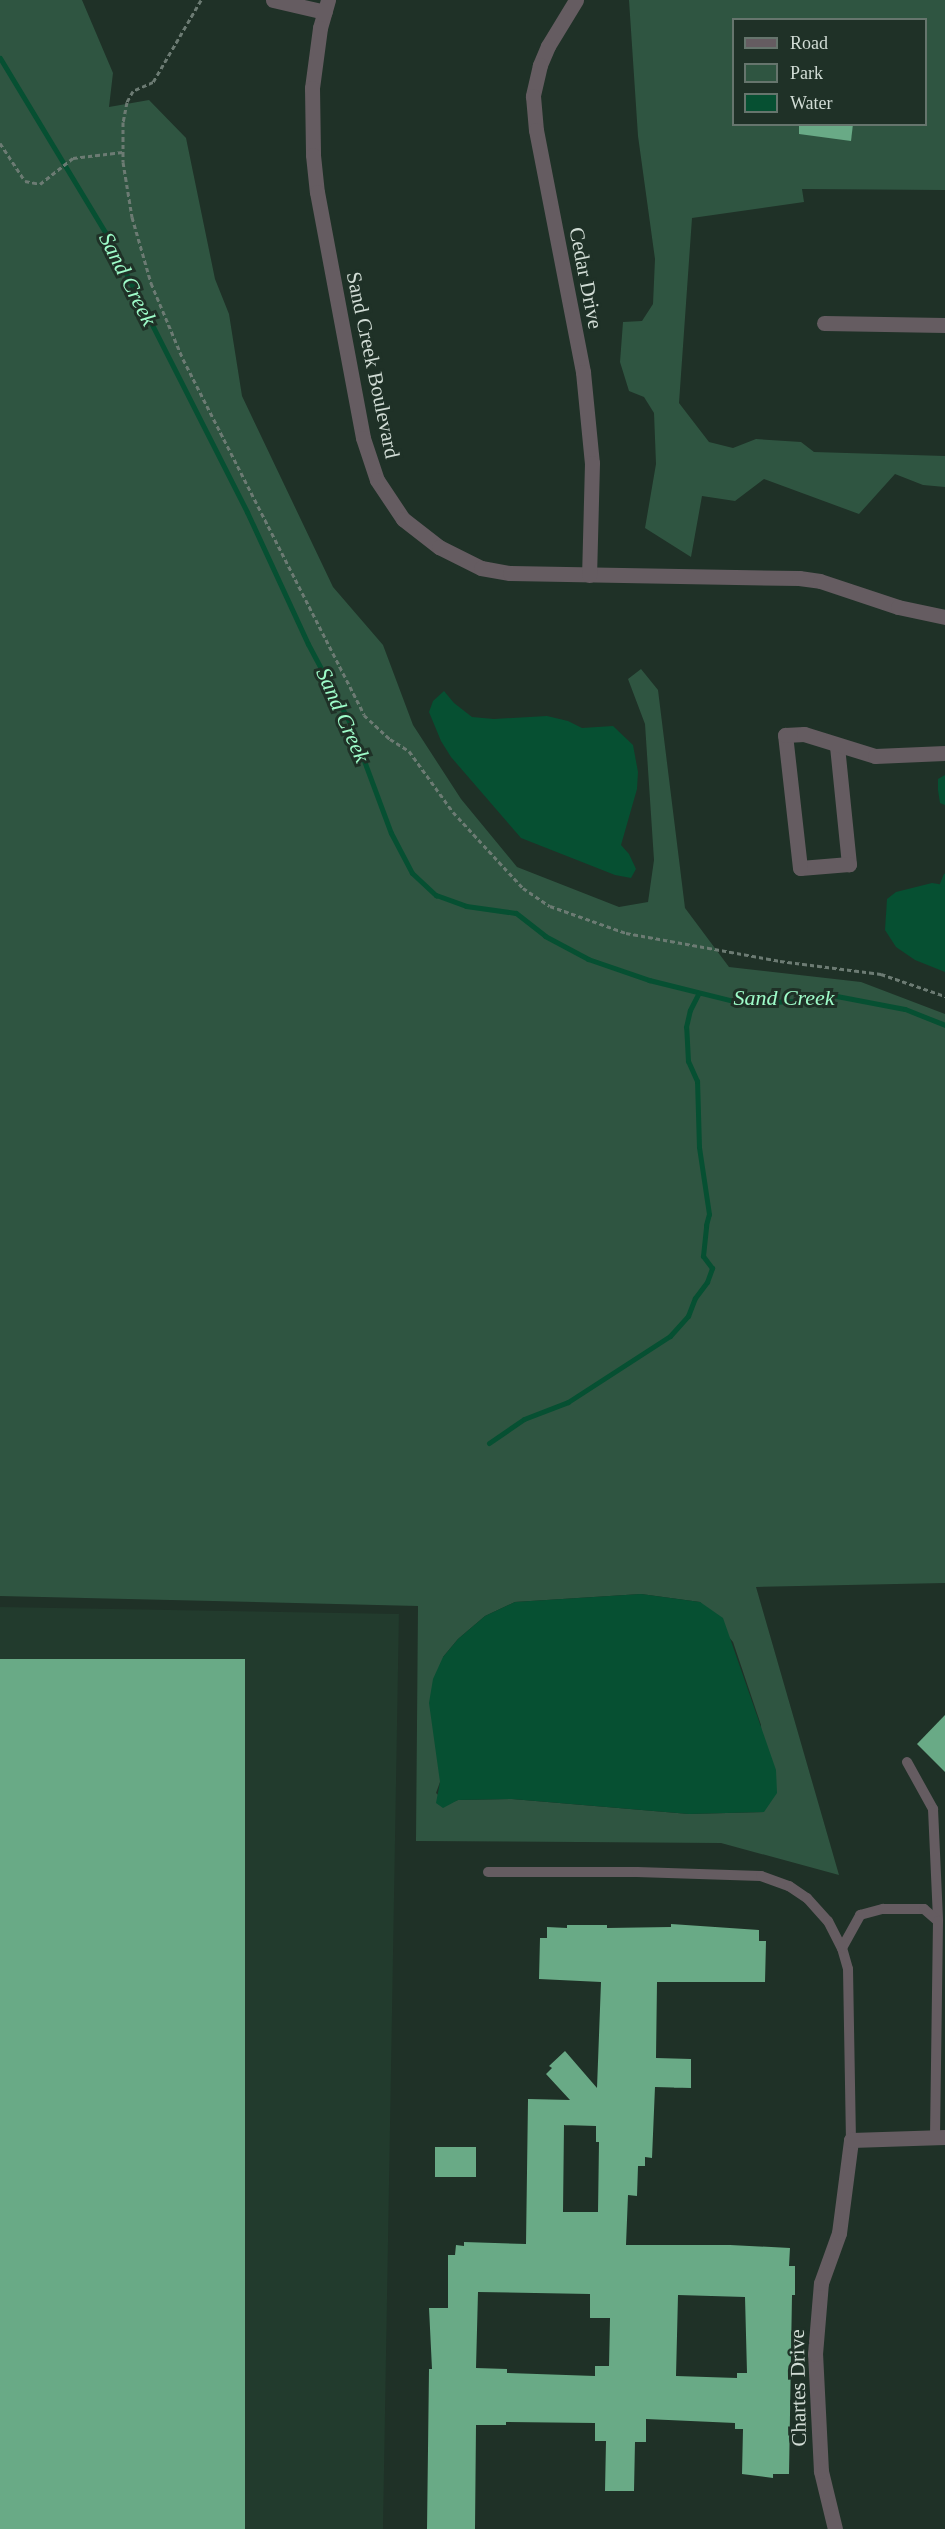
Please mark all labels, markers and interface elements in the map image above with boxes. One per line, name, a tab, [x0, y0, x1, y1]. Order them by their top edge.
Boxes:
legend	[732, 18, 927, 126]
text: Road	[790, 33, 828, 53]
text: Park	[790, 63, 823, 83]
text: Water	[790, 93, 833, 113]
street label: Cedar Drive	[564, 225, 608, 331]
water label: Sand Creek	[93, 228, 163, 330]
street label: Sand Creek Boulevard	[341, 269, 405, 461]
water label: Sand Creek	[310, 663, 376, 767]
water label: Sand Creek	[733, 985, 835, 1011]
street label: Chartes Drive	[784, 2329, 812, 2447]

